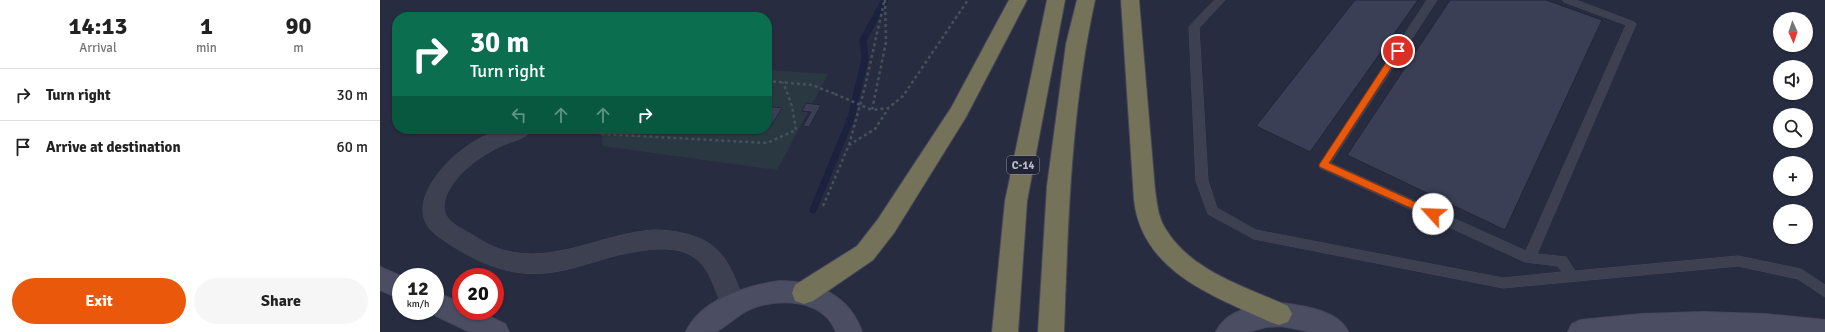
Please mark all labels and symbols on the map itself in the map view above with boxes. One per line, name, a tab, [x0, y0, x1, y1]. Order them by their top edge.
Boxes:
north arrow	[1773, 12, 1813, 52]
pin	[1381, 34, 1415, 68]
road number: C-14	[1007, 156, 1039, 174]
position arrow	[1412, 193, 1454, 235]
speed limit sign: 20	[452, 268, 504, 320]

